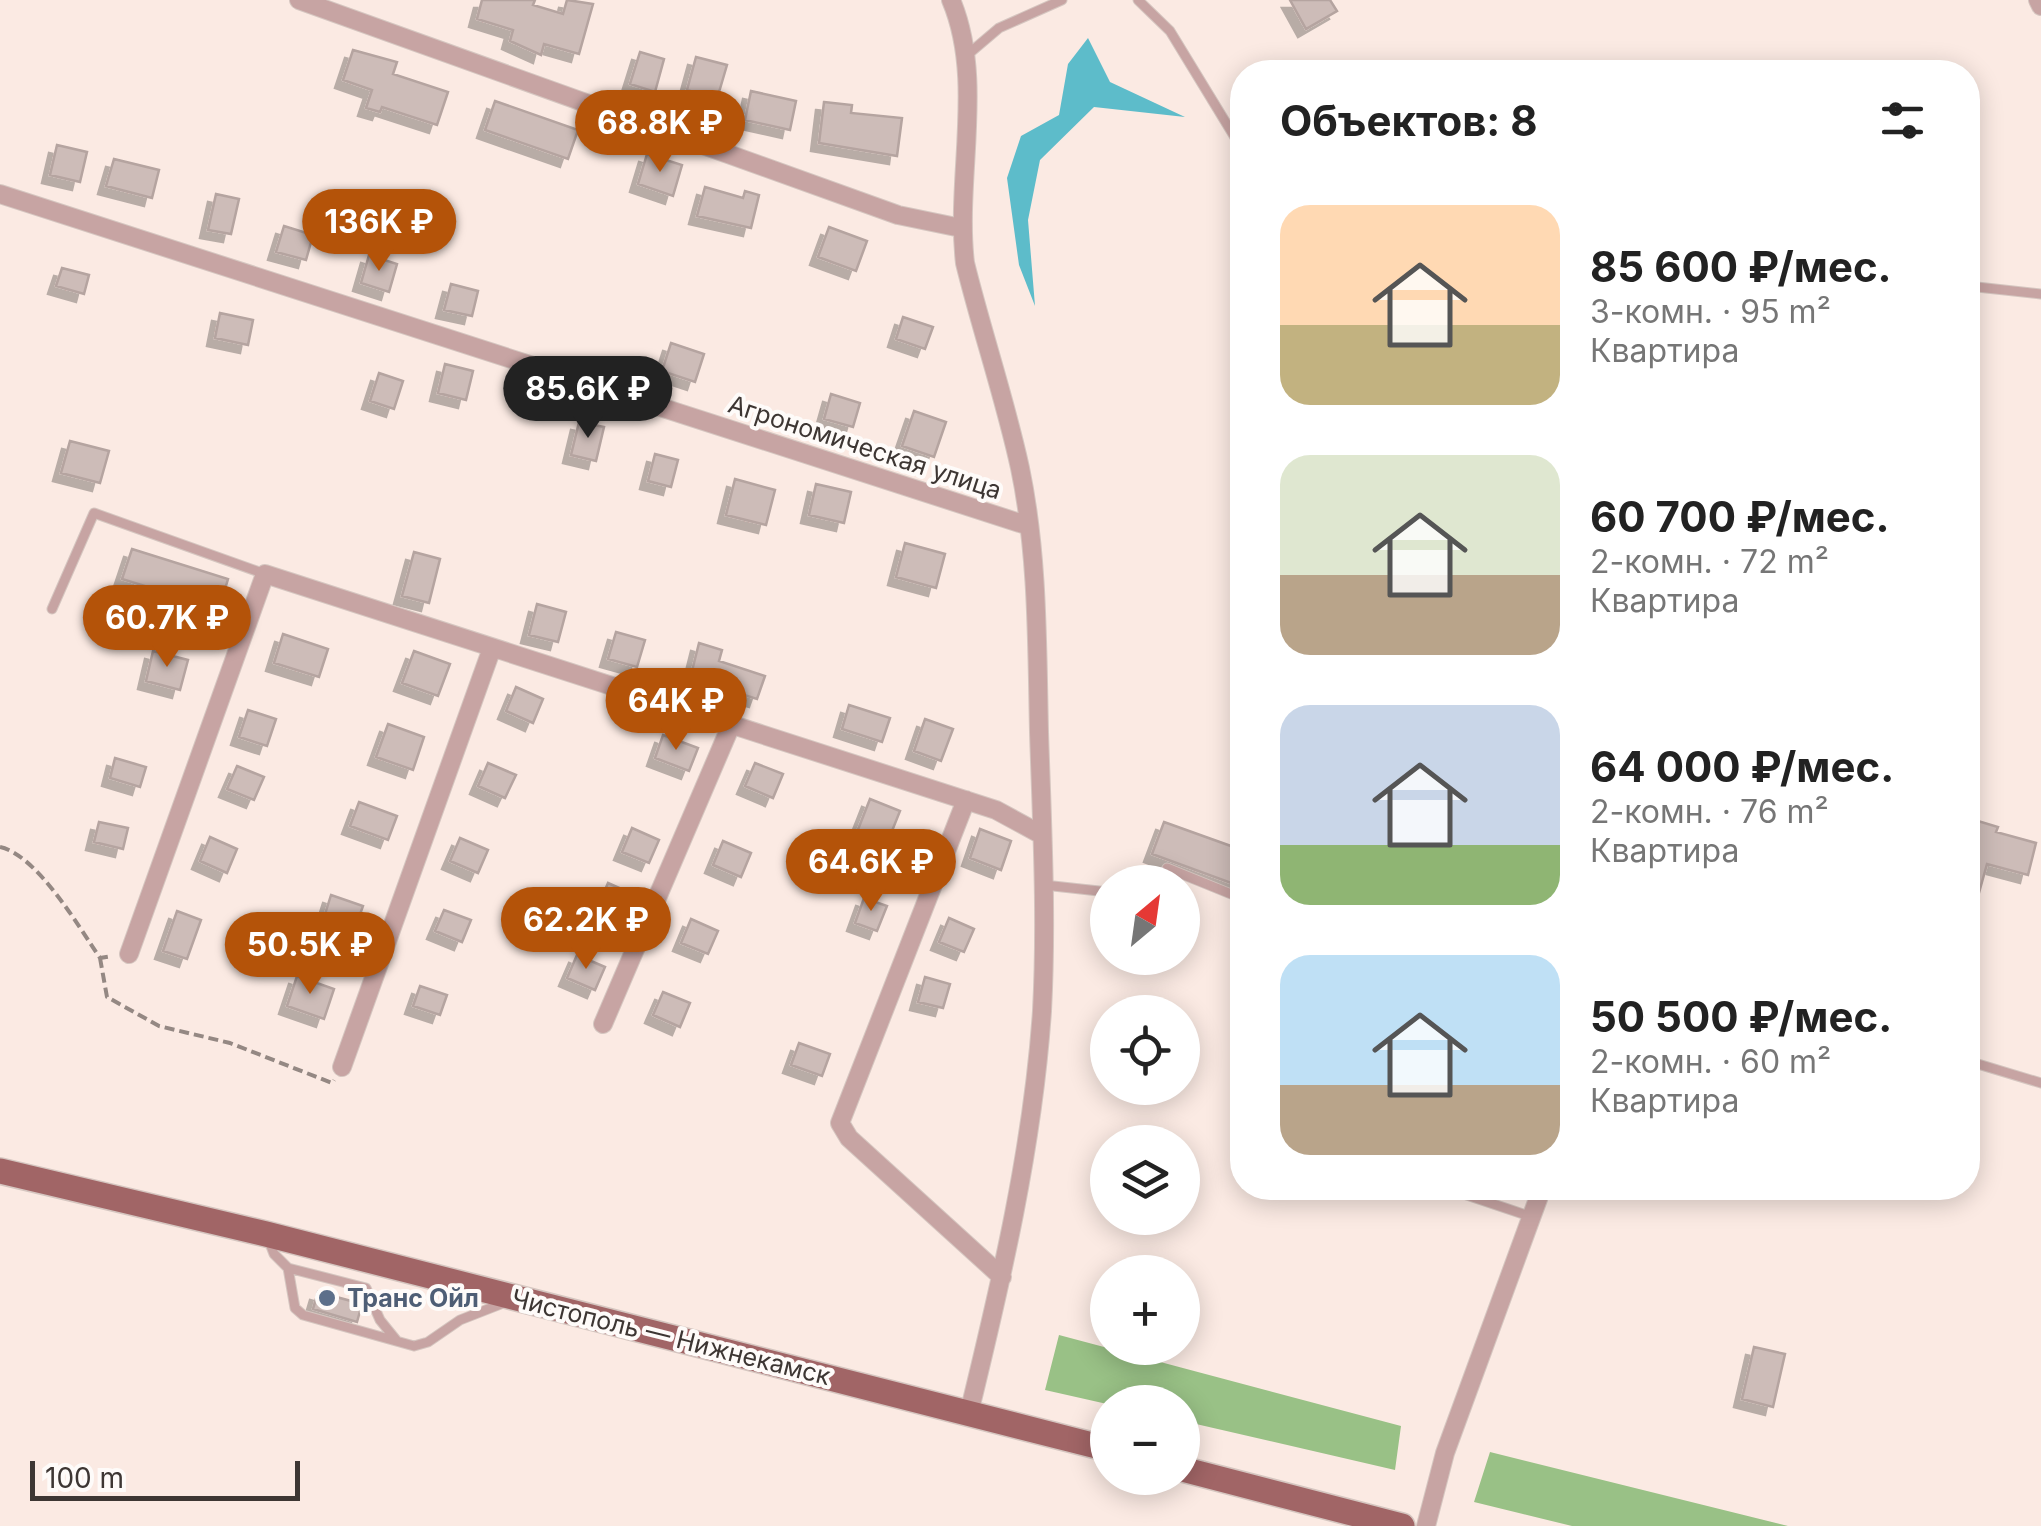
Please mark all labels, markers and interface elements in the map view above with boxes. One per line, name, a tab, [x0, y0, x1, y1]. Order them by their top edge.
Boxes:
pin: 68.8K ₽	[568, 90, 752, 175]
icon: filters	[1875, 93, 1930, 148]
text: Объектов: 8	[1280, 95, 1538, 146]
text: 68.8K ₽	[597, 103, 723, 142]
pin: 136K ₽	[298, 189, 460, 274]
text: 136K ₽	[324, 202, 434, 241]
text: 85 600 ₽/мес.	[1590, 241, 1892, 292]
icon: home	[1360, 245, 1480, 365]
text: 3-комн. · 95 m²	[1590, 292, 1831, 331]
text: Квартира	[1590, 331, 1739, 370]
pin: 85.6K ₽	[496, 356, 680, 441]
text: 85.6K ₽	[525, 369, 651, 408]
street label: Агрономическая улица	[725, 389, 1005, 505]
text: 60 700 ₽/мес.	[1590, 491, 1890, 542]
icon: home	[1360, 495, 1480, 615]
text: 2-комн. · 72 m²	[1590, 542, 1829, 581]
text: Квартира	[1590, 581, 1739, 620]
pin: 60.7K ₽	[75, 585, 259, 670]
text: 60.7K ₽	[105, 598, 229, 637]
pin: 64K ₽	[606, 668, 746, 753]
text: 64K ₽	[628, 681, 724, 720]
text: 64 000 ₽/мес.	[1590, 741, 1894, 792]
icon: home	[1360, 745, 1480, 865]
text: 2-комн. · 76 m²	[1590, 792, 1829, 831]
pin: 64.6K ₽	[779, 829, 963, 914]
text: Квартира	[1590, 831, 1739, 870]
text: 64.6K ₽	[808, 842, 934, 881]
north arrow	[1090, 865, 1200, 975]
map controls	[1090, 865, 1200, 1495]
pin: 62.2K ₽	[494, 887, 678, 972]
text: 62.2K ₽	[523, 900, 649, 939]
pin: 50.5K ₽	[218, 912, 402, 997]
text: 50.5K ₽	[247, 925, 373, 964]
text: 50 500 ₽/мес.	[1590, 991, 1892, 1042]
button: locate	[1090, 995, 1200, 1105]
icon: home	[1360, 995, 1480, 1115]
text: 2-комн. · 60 m²	[1590, 1042, 1831, 1081]
text: Квартира	[1590, 1081, 1739, 1120]
button: layers	[1090, 1125, 1200, 1235]
button: +	[1090, 1255, 1200, 1365]
place label: Транс Ойл	[347, 1283, 479, 1313]
street label: Чистополь — Нижнекамск	[508, 1283, 834, 1391]
marker: Транс Ойл	[316, 1287, 338, 1309]
button: −	[1090, 1385, 1200, 1495]
scale bar	[30, 1456, 300, 1500]
text: 100 m	[45, 1461, 124, 1495]

